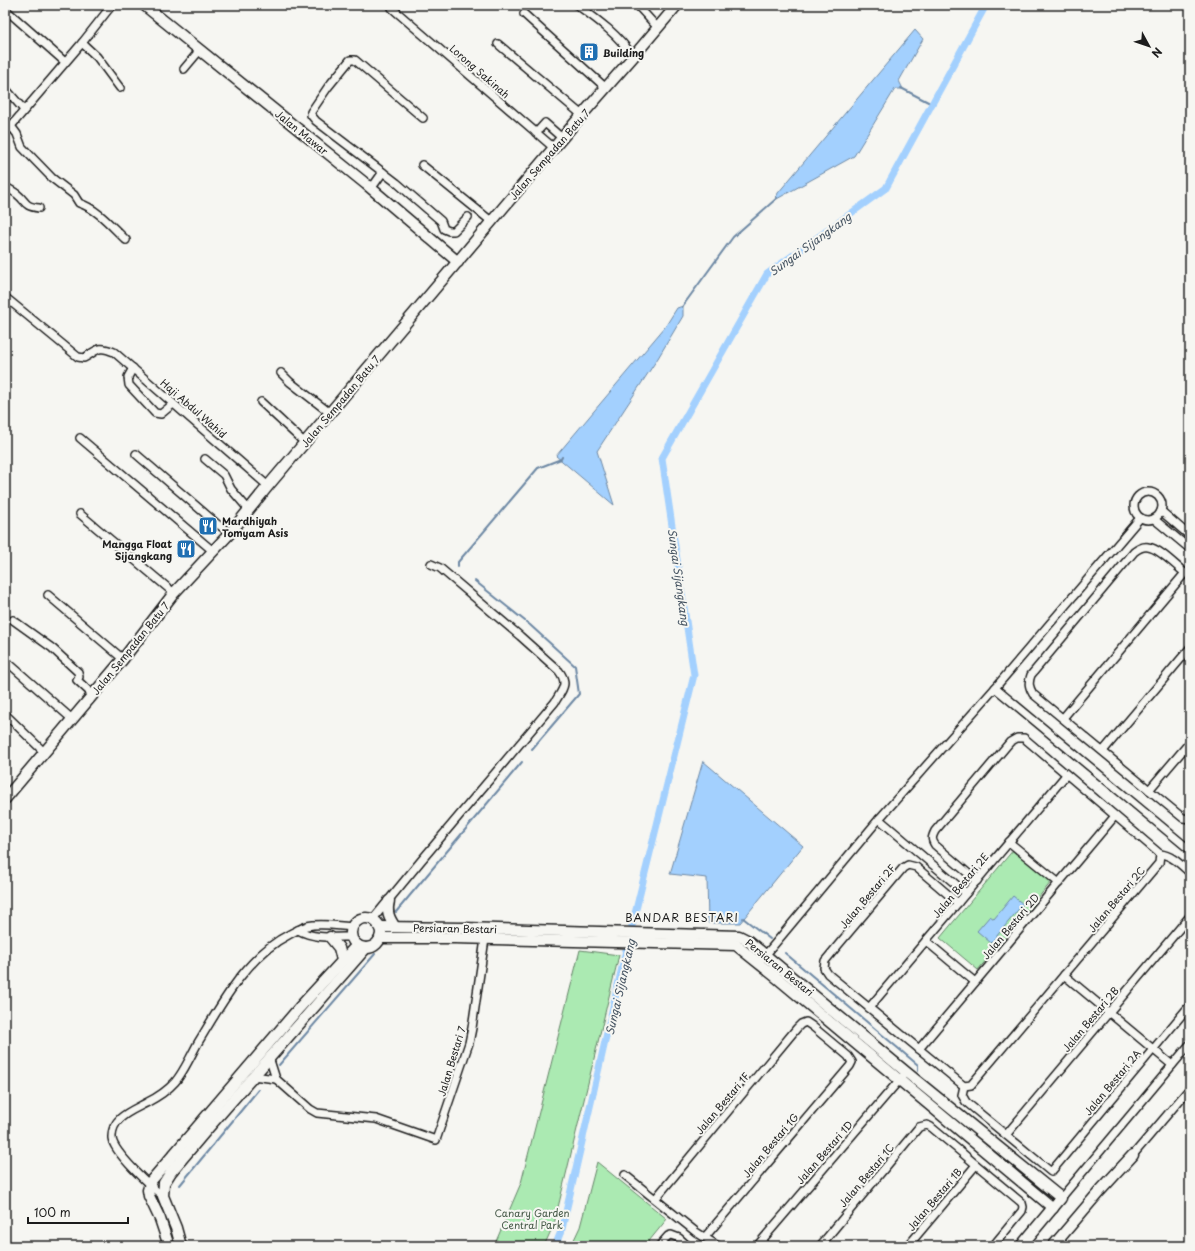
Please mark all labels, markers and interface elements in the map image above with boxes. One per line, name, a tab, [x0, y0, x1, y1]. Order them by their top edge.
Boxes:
north arrow	[1129, 26, 1169, 66]
street label: Lorong Sakinah	[447, 41, 513, 101]
building icon: Building	[578, 41, 600, 63]
text: N	[1148, 44, 1166, 62]
place label: Building	[603, 45, 644, 60]
street label: Jalan Sempadan Batu 7	[505, 105, 593, 203]
street label: Jalan Mawar	[272, 106, 332, 158]
water label: Sungai Sijangkang	[765, 208, 855, 280]
street label: Jalan Sempadan Batu 7	[297, 352, 383, 450]
street label: Haji Abdul Wahid	[158, 375, 231, 441]
place label: Mardhiyah Tomyam Asis	[222, 513, 288, 540]
restaurant icon: Mardhiyah Tomyam Asis	[197, 515, 219, 537]
water label: Sungai Sijangkang	[664, 527, 694, 627]
place label: Mangga Float Sijangkang	[102, 536, 172, 563]
restaurant icon: Mangga Float Sijangkang	[175, 538, 197, 560]
street label: Jalan Sempadan Batu 7	[88, 598, 172, 698]
street label: Jalan Bestari 2E	[928, 849, 992, 921]
street label: Jalan Bestari 2F	[836, 860, 899, 931]
street label: Jalan Bestari 2C	[1084, 863, 1148, 935]
street label: Jalan Bestari 2D	[978, 890, 1042, 962]
district label: BANDAR BESTARI	[625, 909, 739, 926]
street label: Persiaran Bestari	[413, 920, 497, 936]
street label: Persiaran Bestari	[743, 935, 817, 999]
water label: Sungai Sijangkang	[601, 937, 639, 1037]
street label: Jalan Bestari 2B	[1058, 983, 1122, 1055]
street label: Jalan Bestari 7	[433, 1024, 469, 1098]
street label: Jalan Bestari 2A	[1080, 1046, 1144, 1118]
street label: Jalan Bestari 1F	[692, 1069, 753, 1137]
street label: Jalan Bestari 1G	[739, 1110, 801, 1180]
street label: Jalan Bestari 1D	[792, 1117, 856, 1187]
street label: Jalan Bestari 1C	[835, 1140, 897, 1210]
street label: Jalan Bestari 1B	[903, 1164, 965, 1234]
scale bar	[28, 1199, 128, 1225]
text: 100 m	[34, 1203, 71, 1221]
park label: Canary Garden Central Park	[494, 1205, 570, 1232]

